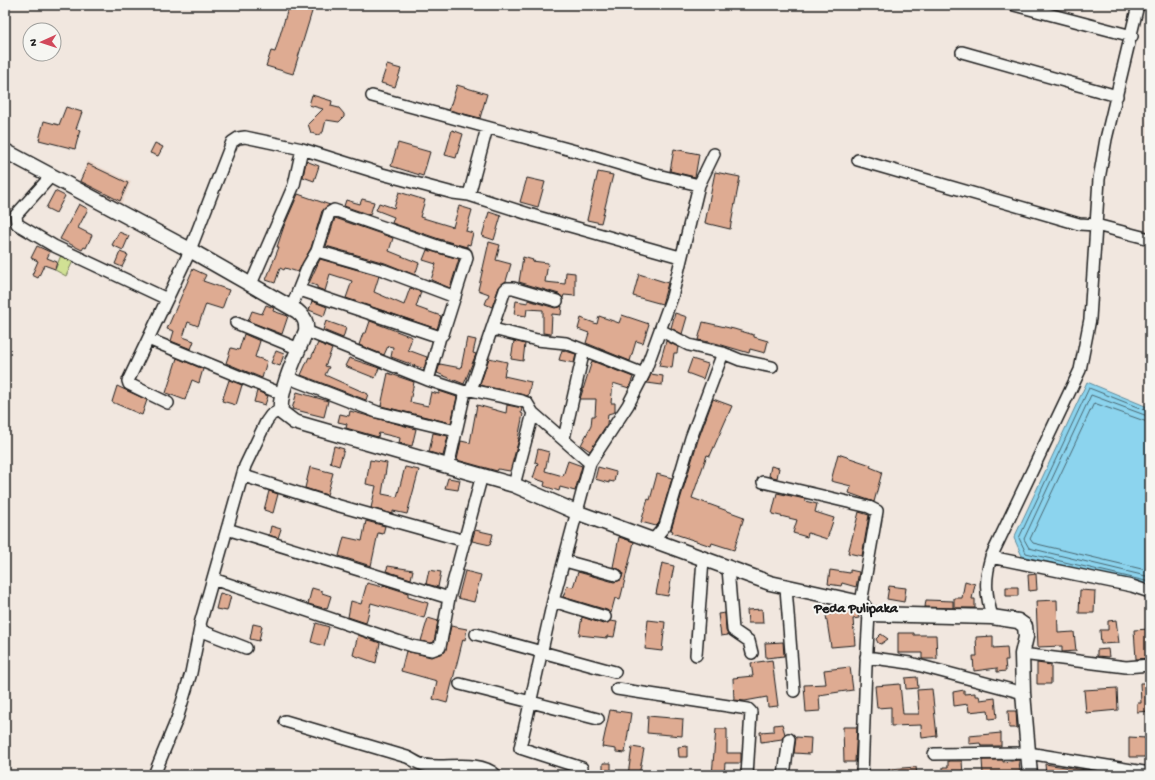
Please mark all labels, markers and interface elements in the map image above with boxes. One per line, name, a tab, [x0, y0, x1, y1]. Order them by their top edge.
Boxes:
north arrow	[22, 22, 62, 62]
text: N	[28, 39, 40, 46]
district label: Peda Pulipaka	[813, 601, 899, 618]

